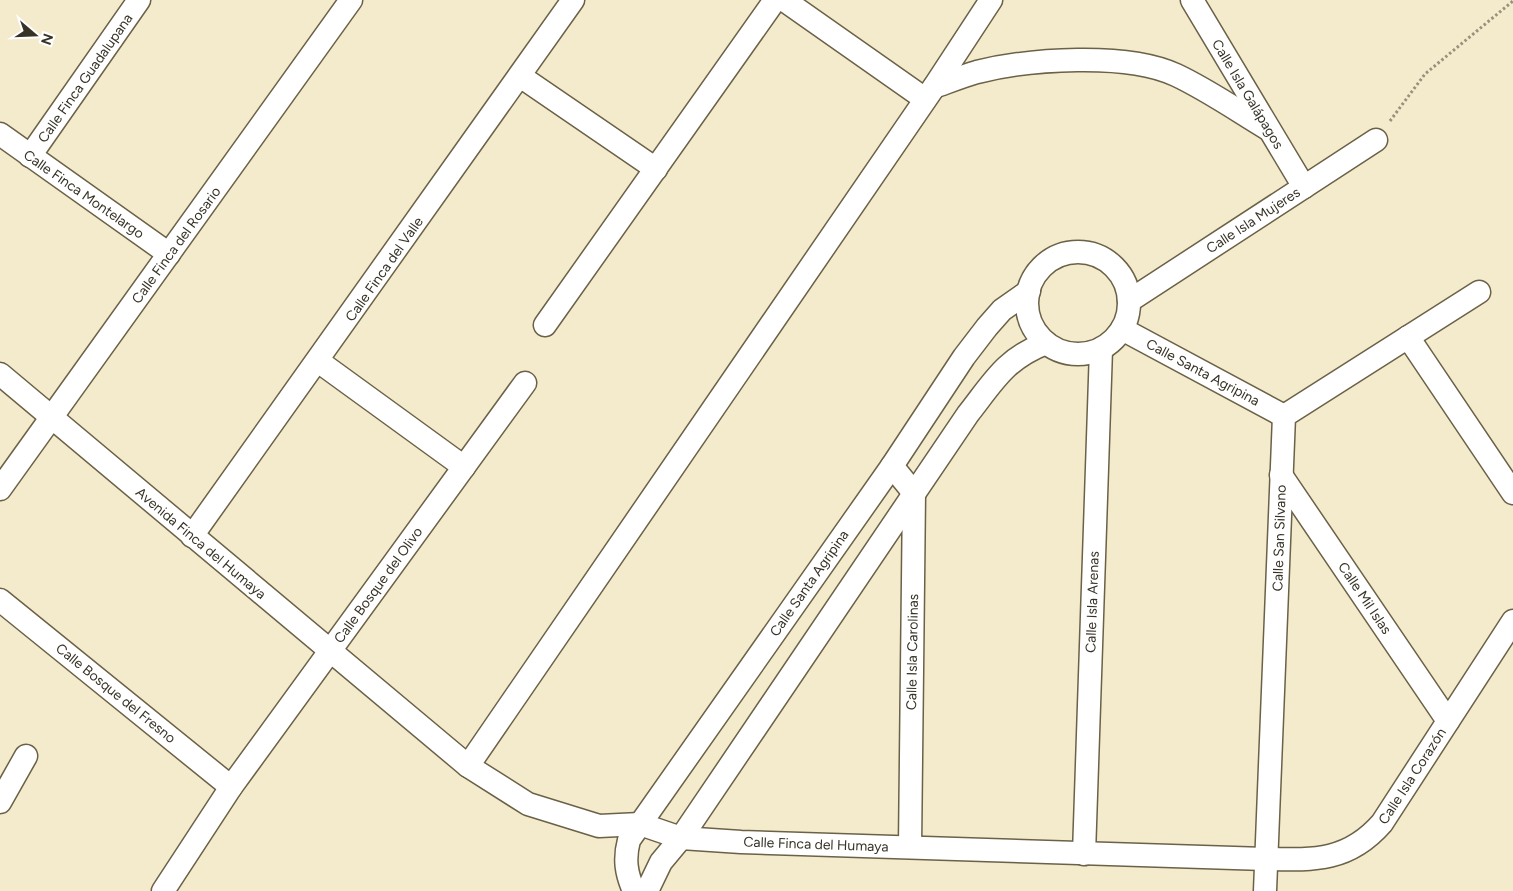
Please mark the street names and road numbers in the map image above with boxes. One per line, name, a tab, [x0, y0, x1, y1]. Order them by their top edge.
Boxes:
street label: Calle Finca Guadalupana	[34, 11, 136, 146]
street label: Calle Isla Galápagos	[1208, 36, 1287, 152]
street label: Calle Finca Montelargo	[20, 146, 147, 242]
street label: Calle Finca del Rosario	[128, 184, 225, 307]
street label: Calle Isla Mujeres	[1203, 184, 1303, 257]
street label: Calle Finca del Valle	[342, 213, 427, 325]
street label: Calle Santa Agripina	[1143, 335, 1262, 410]
street label: Avenida Finca del Humaya	[132, 484, 269, 603]
street label: Calle San Silvano	[1269, 484, 1290, 592]
street label: Calle Bosque del Olivo	[331, 524, 426, 647]
street label: Calle Santa Agripina	[766, 527, 852, 640]
street label: Calle Isla Arenas	[1082, 551, 1103, 653]
street label: Calle Mil Islas	[1334, 559, 1395, 638]
street label: Calle Isla Carolinas	[903, 594, 922, 710]
street label: Calle Bosque del Fresno	[52, 640, 179, 747]
street label: Calle Isla Corazón	[1375, 725, 1450, 828]
street label: Calle Finca del Humaya	[743, 833, 889, 856]

